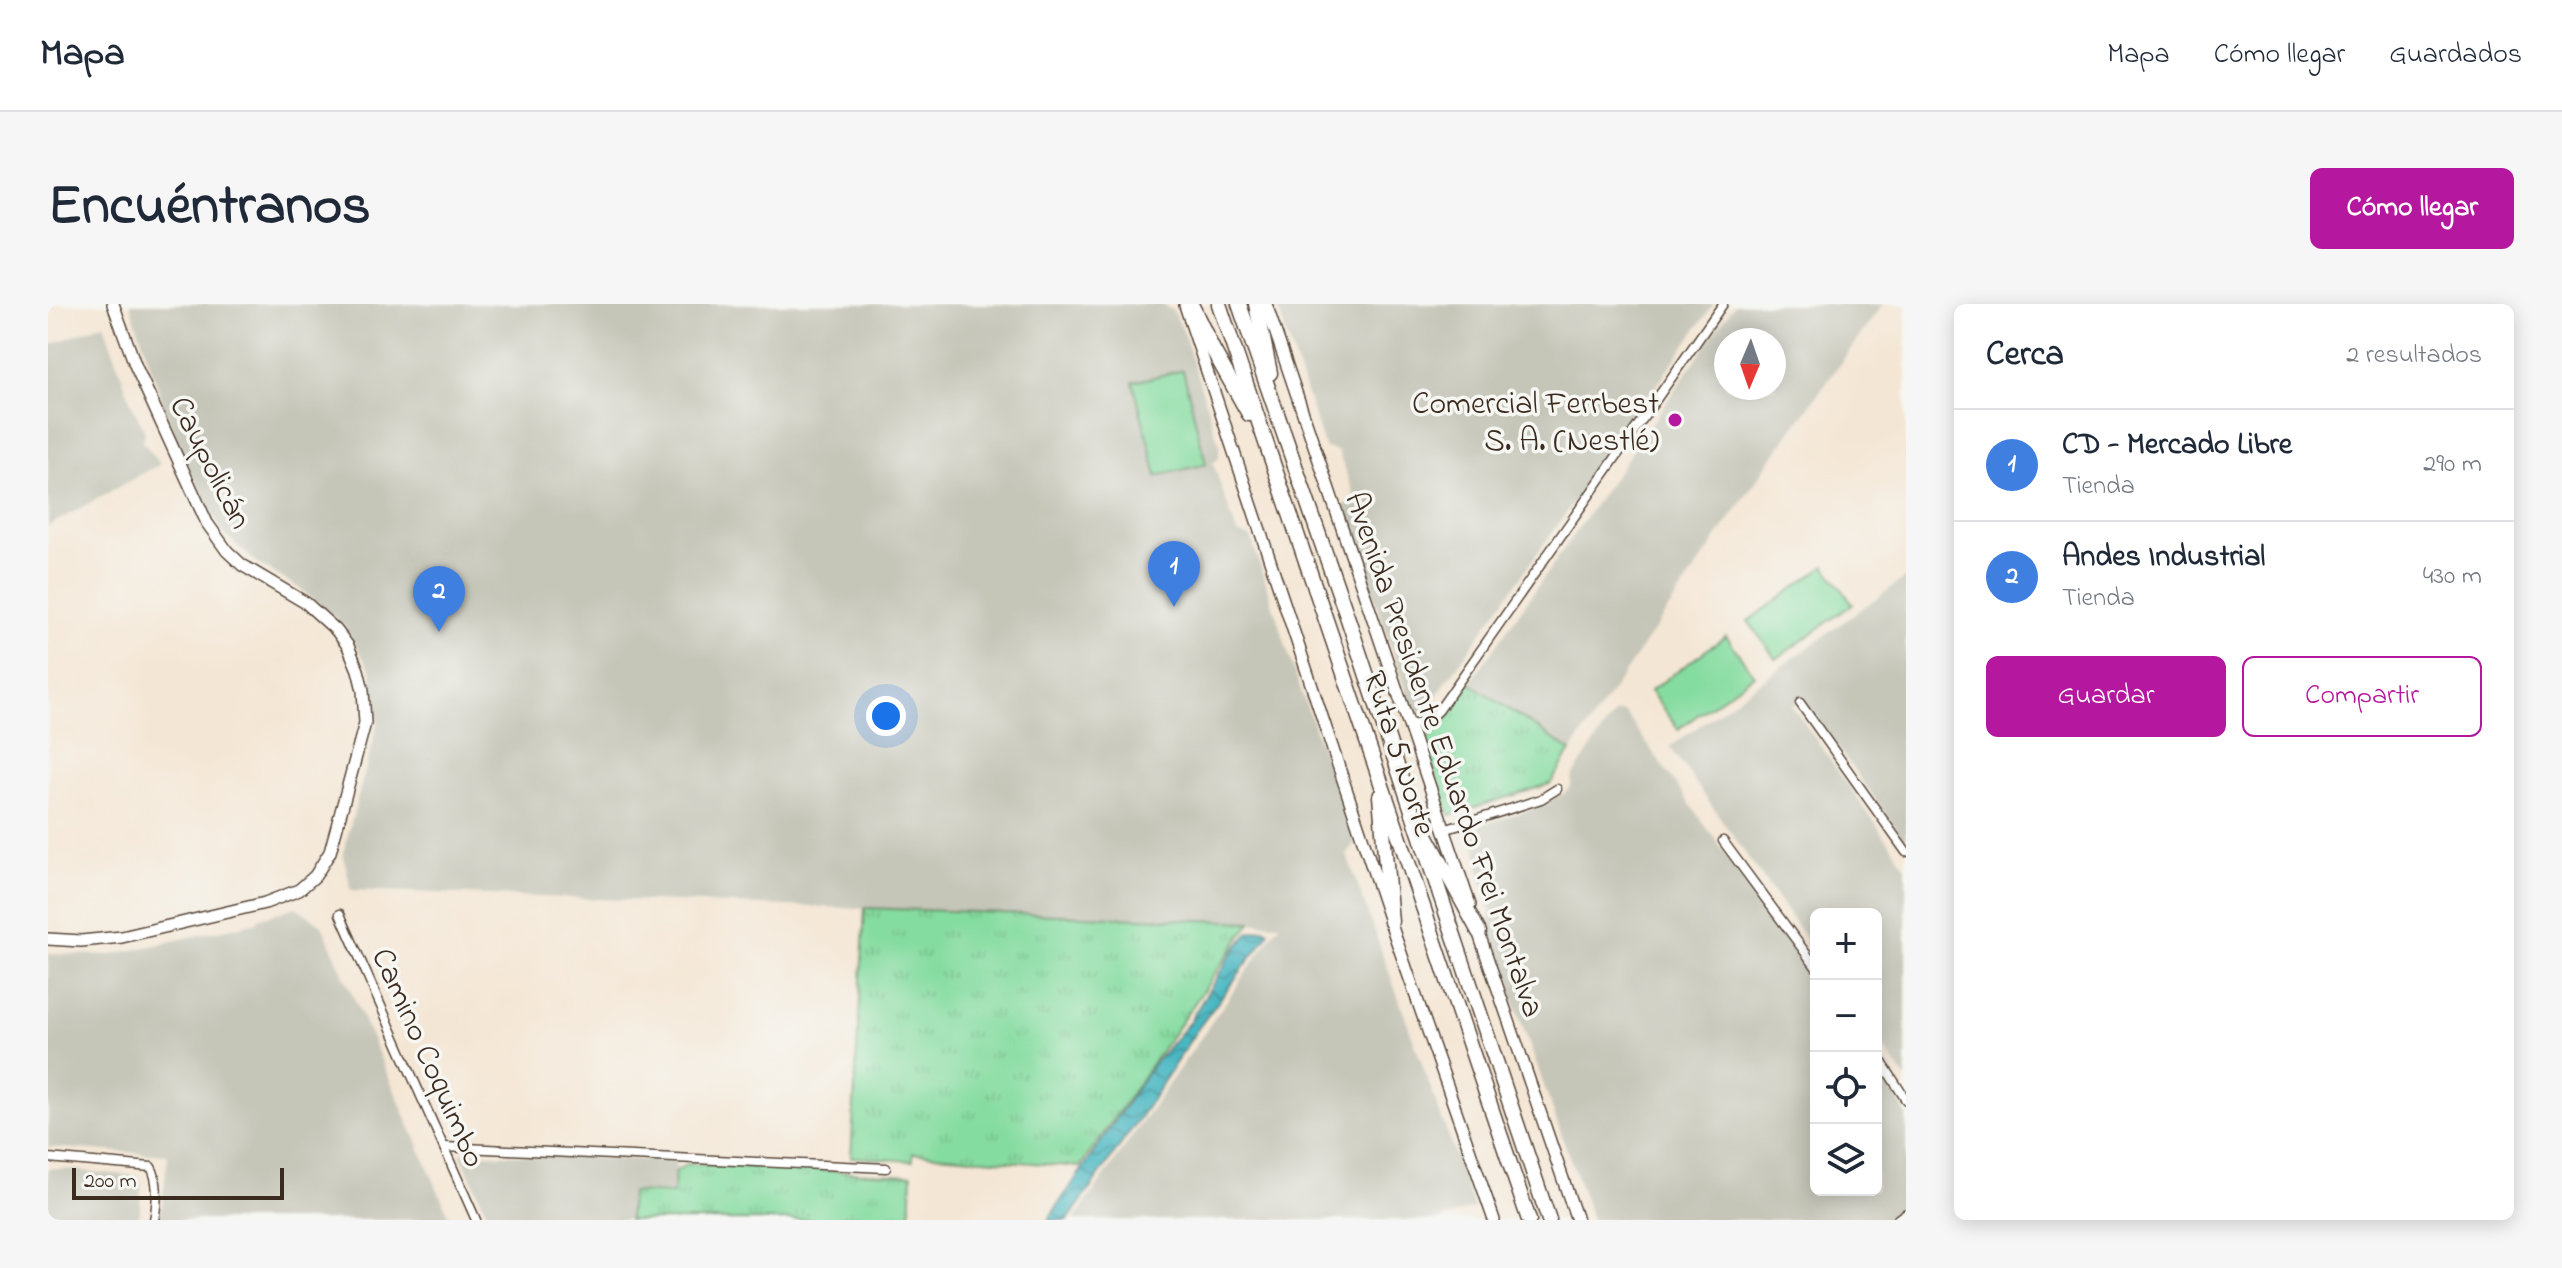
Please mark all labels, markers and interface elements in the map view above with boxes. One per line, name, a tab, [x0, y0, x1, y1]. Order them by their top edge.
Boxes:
text: Mapa	[40, 27, 125, 83]
text: Mapa	[2107, 35, 2170, 76]
text: Cómo llegar	[2214, 35, 2345, 76]
text: Guardados	[2389, 35, 2522, 76]
text: Encuéntranos	[48, 168, 371, 249]
button: Cómo llegar	[2310, 168, 2514, 249]
north arrow	[1714, 328, 1786, 400]
text: Cerca	[1986, 331, 2064, 381]
text: 2 resultados	[2346, 337, 2482, 375]
place label: Comercial Ferrbest S. A. (Nestlé)	[1412, 382, 1659, 466]
street label: Caupolicán	[155, 389, 262, 538]
marker: Comercial Ferrbest S. A. (Nestlé)	[1666, 411, 1684, 429]
text: CD - Mercado Libre	[2062, 424, 2292, 468]
text: 1	[2008, 446, 2016, 484]
text: 290 m	[2423, 446, 2482, 484]
text: Tienda	[2062, 468, 2135, 506]
street label: Avenida Presidente Eduardo Frei Montalva	[1330, 486, 1555, 1024]
text: Andes Industrial	[2062, 536, 2265, 580]
pin: 1	[1148, 541, 1200, 607]
text: 2	[2006, 558, 2018, 596]
text: 430 m	[2423, 558, 2482, 596]
pin: 2	[413, 566, 465, 632]
text: Tienda	[2062, 580, 2135, 618]
button: Guardar	[1986, 656, 2226, 737]
button: Compartir	[2242, 656, 2482, 737]
street label: Ruta 5 Norte	[1349, 665, 1447, 844]
your location	[866, 696, 906, 736]
map controls	[1810, 908, 1882, 1196]
button: +	[1810, 908, 1882, 980]
street label: Camino Coquimbo	[357, 941, 496, 1176]
button: −	[1810, 980, 1882, 1052]
button: locate	[1810, 1052, 1882, 1124]
button: layers	[1810, 1124, 1882, 1196]
scale bar	[72, 1164, 284, 1200]
text: 200 m	[84, 1166, 137, 1198]

